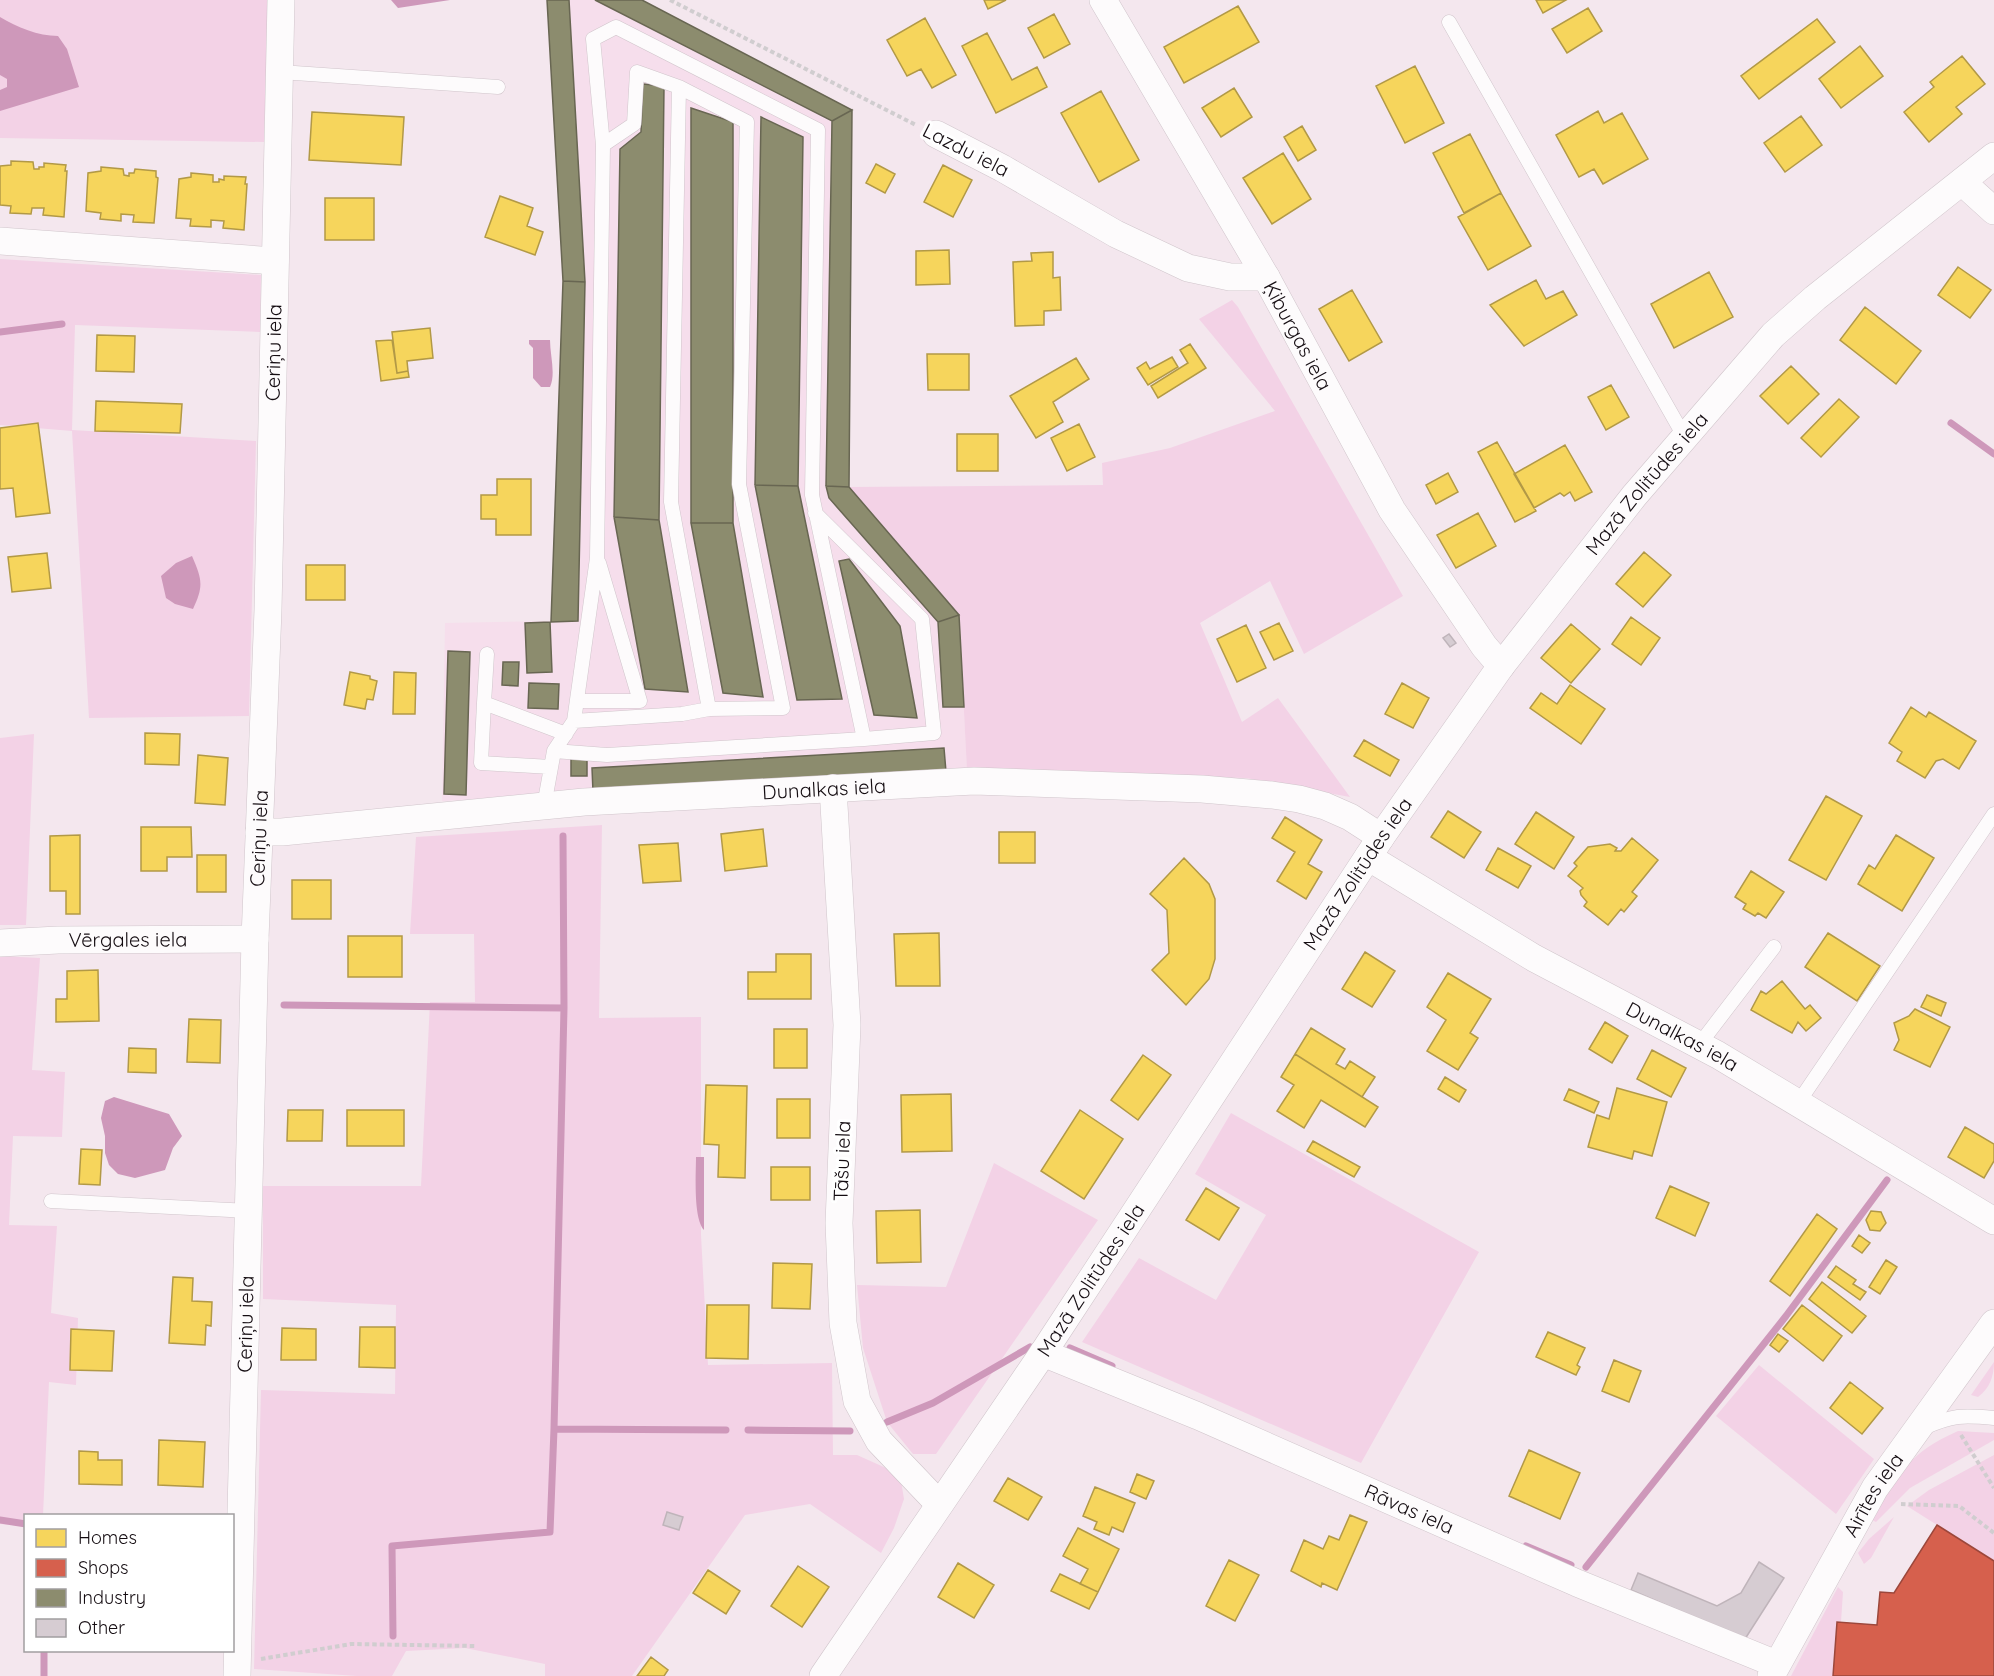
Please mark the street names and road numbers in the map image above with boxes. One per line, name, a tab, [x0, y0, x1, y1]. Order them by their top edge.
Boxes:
street label: Lazdu iela	[919, 117, 1014, 182]
street label: Ķiburgas iela	[1258, 276, 1338, 394]
street label: Ceriņu iela	[259, 304, 287, 401]
street label: Mazā Zolitūdes iela	[1580, 407, 1713, 560]
street label: Dunalkas iela	[762, 773, 887, 804]
street label: Ceriņu iela	[244, 789, 273, 887]
street label: Mazā Zolitūdes iela	[1297, 792, 1417, 955]
street label: Vērgales iela	[68, 926, 187, 952]
street label: Dunalkas iela	[1622, 996, 1743, 1076]
street label: Tāšu iela	[828, 1120, 855, 1202]
street label: Mazā Zolitūdes iela	[1031, 1198, 1150, 1361]
street label: Ceriņu iela	[231, 1275, 259, 1373]
street label: Airītes iela	[1837, 1448, 1908, 1541]
street label: Rāvas iela	[1361, 1478, 1458, 1539]

